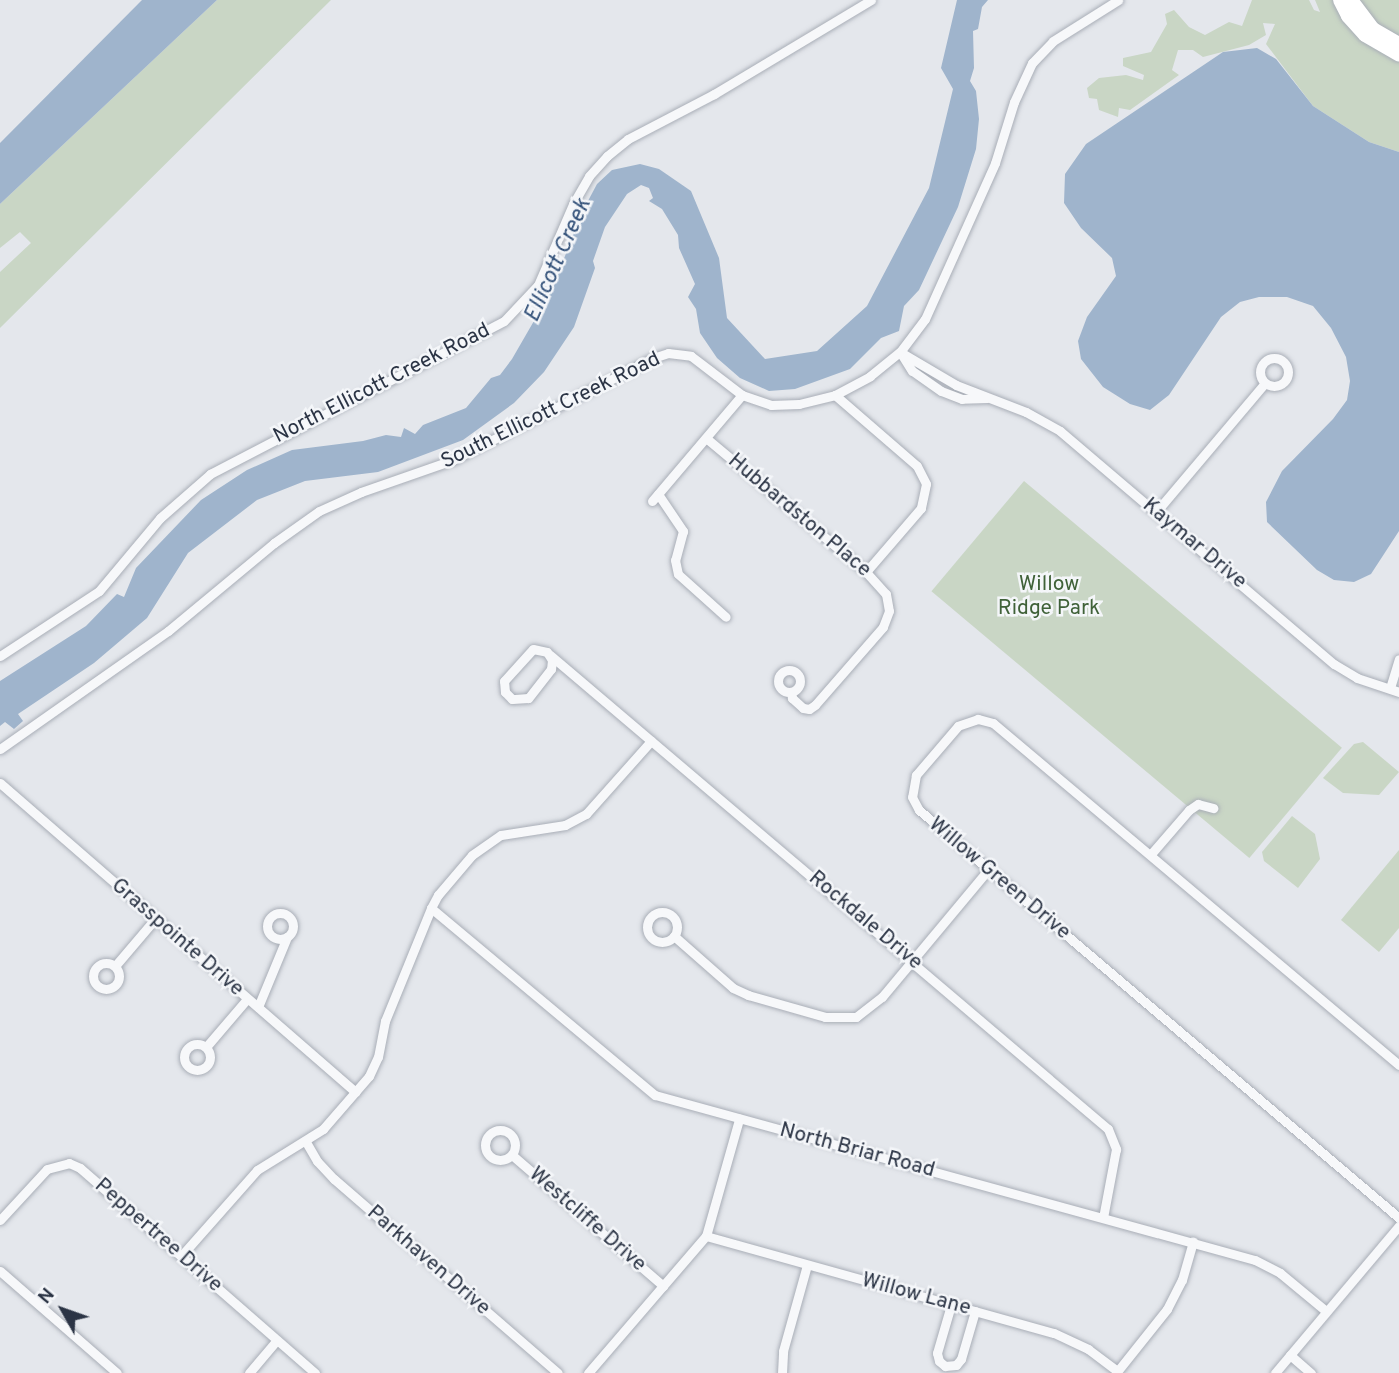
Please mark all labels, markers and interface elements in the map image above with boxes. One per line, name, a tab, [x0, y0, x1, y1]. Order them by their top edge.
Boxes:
water label: Ellicott Creek	[520, 195, 598, 327]
street label: North Ellicott Creek Road	[269, 318, 495, 450]
street label: South Ellicott Creek Road	[437, 347, 665, 475]
street label: Hubbardston Place	[722, 449, 876, 583]
street label: Kaymar Drive	[1137, 493, 1251, 595]
park label: Willow Ridge Park	[998, 572, 1100, 622]
street label: Willow Green Drive	[923, 812, 1075, 946]
street label: Rockdale Drive	[803, 866, 927, 976]
street label: Grasspointe Drive	[106, 874, 248, 1002]
street label: North Briar Road	[777, 1118, 937, 1184]
street label: Westcliffe Drive	[523, 1162, 651, 1278]
street label: Peppertree Drive	[89, 1174, 227, 1298]
street label: Parkhaven Drive	[361, 1201, 495, 1321]
street label: Willow Lane	[859, 1268, 973, 1322]
north arrow	[28, 1275, 98, 1345]
text: N	[33, 1284, 60, 1309]

